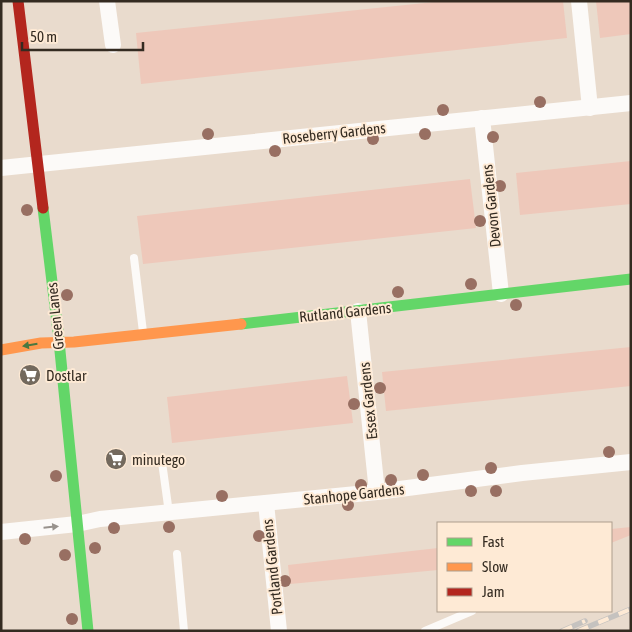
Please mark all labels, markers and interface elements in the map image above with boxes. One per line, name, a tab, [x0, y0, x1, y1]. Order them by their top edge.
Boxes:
scale bar	[22, 20, 144, 52]
text: 50 m	[30, 28, 57, 45]
street label: Roseberry Gardens	[282, 119, 386, 147]
street label: Devon Gardens	[478, 164, 504, 248]
street label: Green Lanes	[43, 282, 67, 350]
street label: Rutland Gardens	[298, 299, 392, 325]
one-way arrow	[21, 341, 37, 349]
street label: Essex Gardens	[355, 362, 381, 440]
supermarket icon: Dostlar	[18, 363, 42, 387]
place label: Dostlar	[46, 367, 87, 384]
supermarket icon: minutego	[104, 447, 128, 471]
place label: minutego	[132, 451, 185, 468]
street label: Stanhope Gardens	[303, 480, 405, 508]
street label: Portland Gardens	[259, 518, 285, 616]
legend	[437, 522, 612, 612]
one-way arrow	[43, 523, 59, 531]
text: Fast	[482, 533, 504, 550]
text: Slow	[482, 558, 508, 575]
text: Jam	[482, 583, 505, 600]

